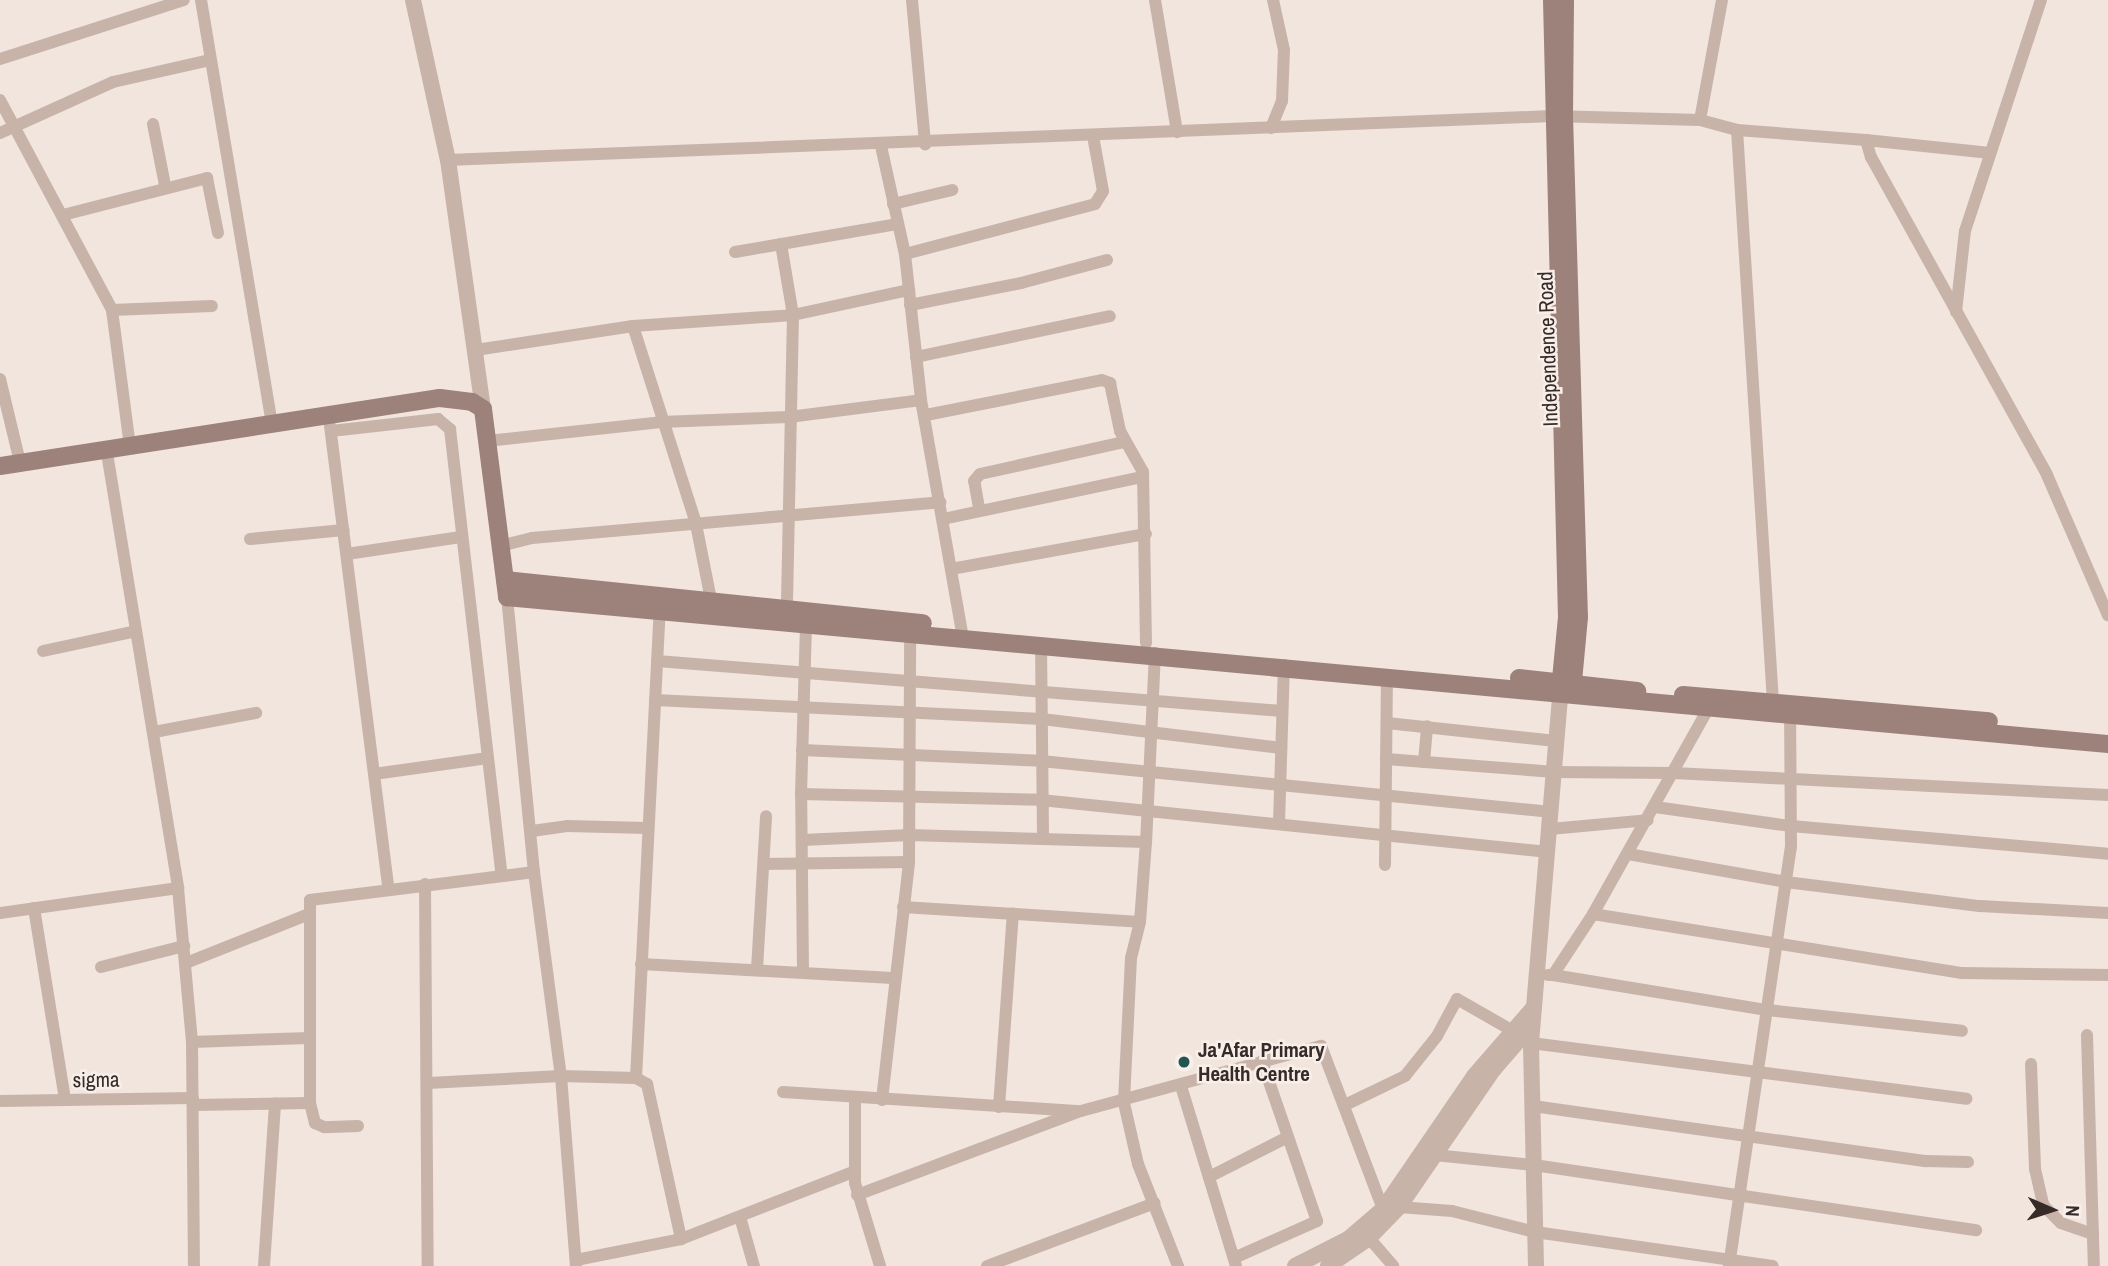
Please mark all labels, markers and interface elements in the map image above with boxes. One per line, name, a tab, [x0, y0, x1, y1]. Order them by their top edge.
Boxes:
street label: Independence Road	[1533, 271, 1563, 427]
place label: Ja'Afar Primary Health Centre	[1198, 1037, 1325, 1087]
marker: Ja'Afar Primary Health Centre	[1176, 1054, 1192, 1070]
street label: sigma	[72, 1067, 120, 1093]
north arrow	[2017, 1175, 2087, 1245]
text: N	[2060, 1205, 2086, 1217]

